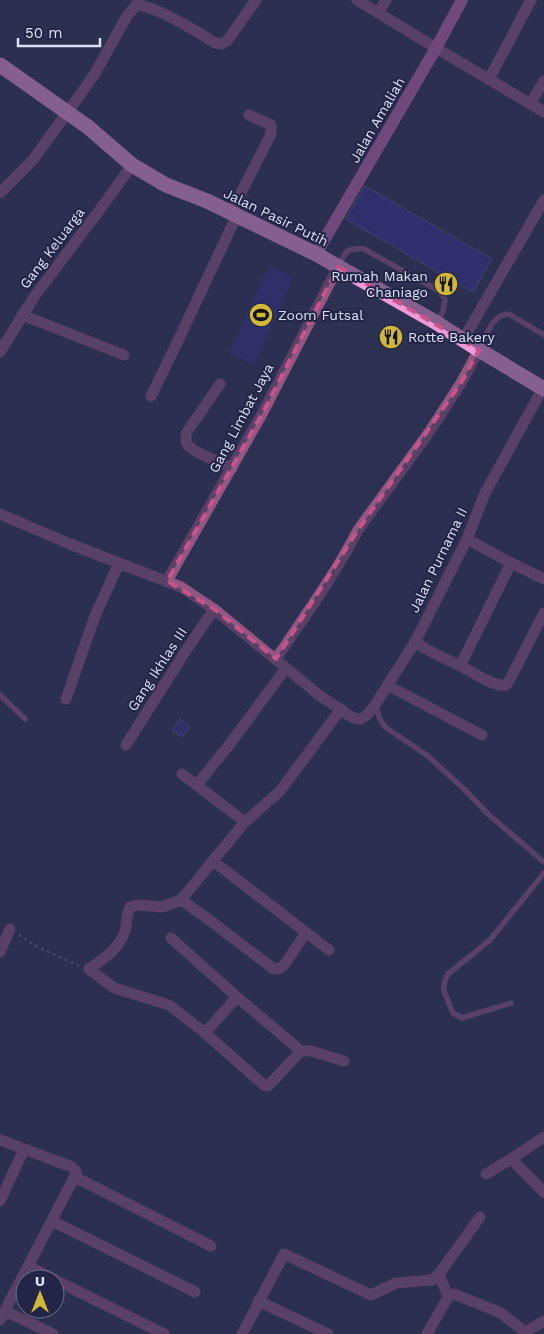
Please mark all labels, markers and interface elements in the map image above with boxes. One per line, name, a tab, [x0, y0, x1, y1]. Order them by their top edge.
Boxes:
scale bar	[18, 15, 100, 47]
text: 50 m	[25, 24, 62, 42]
street label: Jalan Amaliah	[346, 75, 408, 165]
street label: Jalan Pasir Putih	[221, 185, 331, 249]
street label: Gang Keluarga	[16, 204, 88, 292]
place label: Rumah Makan Chaniago	[331, 268, 428, 300]
restaurant icon: Rumah Makan Chaniago	[433, 271, 459, 297]
sports icon: Zoom Futsal	[248, 302, 274, 328]
place label: Zoom Futsal	[278, 307, 364, 323]
restaurant icon: Rotte Bakery	[378, 324, 404, 350]
place label: Rotte Bakery	[408, 329, 496, 345]
street label: Gang Limbat Jaya	[205, 361, 277, 475]
street label: Jalan Purnama II	[406, 505, 470, 615]
street label: Gang Ikhlas III	[124, 624, 190, 714]
north arrow	[15, 1269, 65, 1319]
text: U	[35, 1273, 45, 1289]

